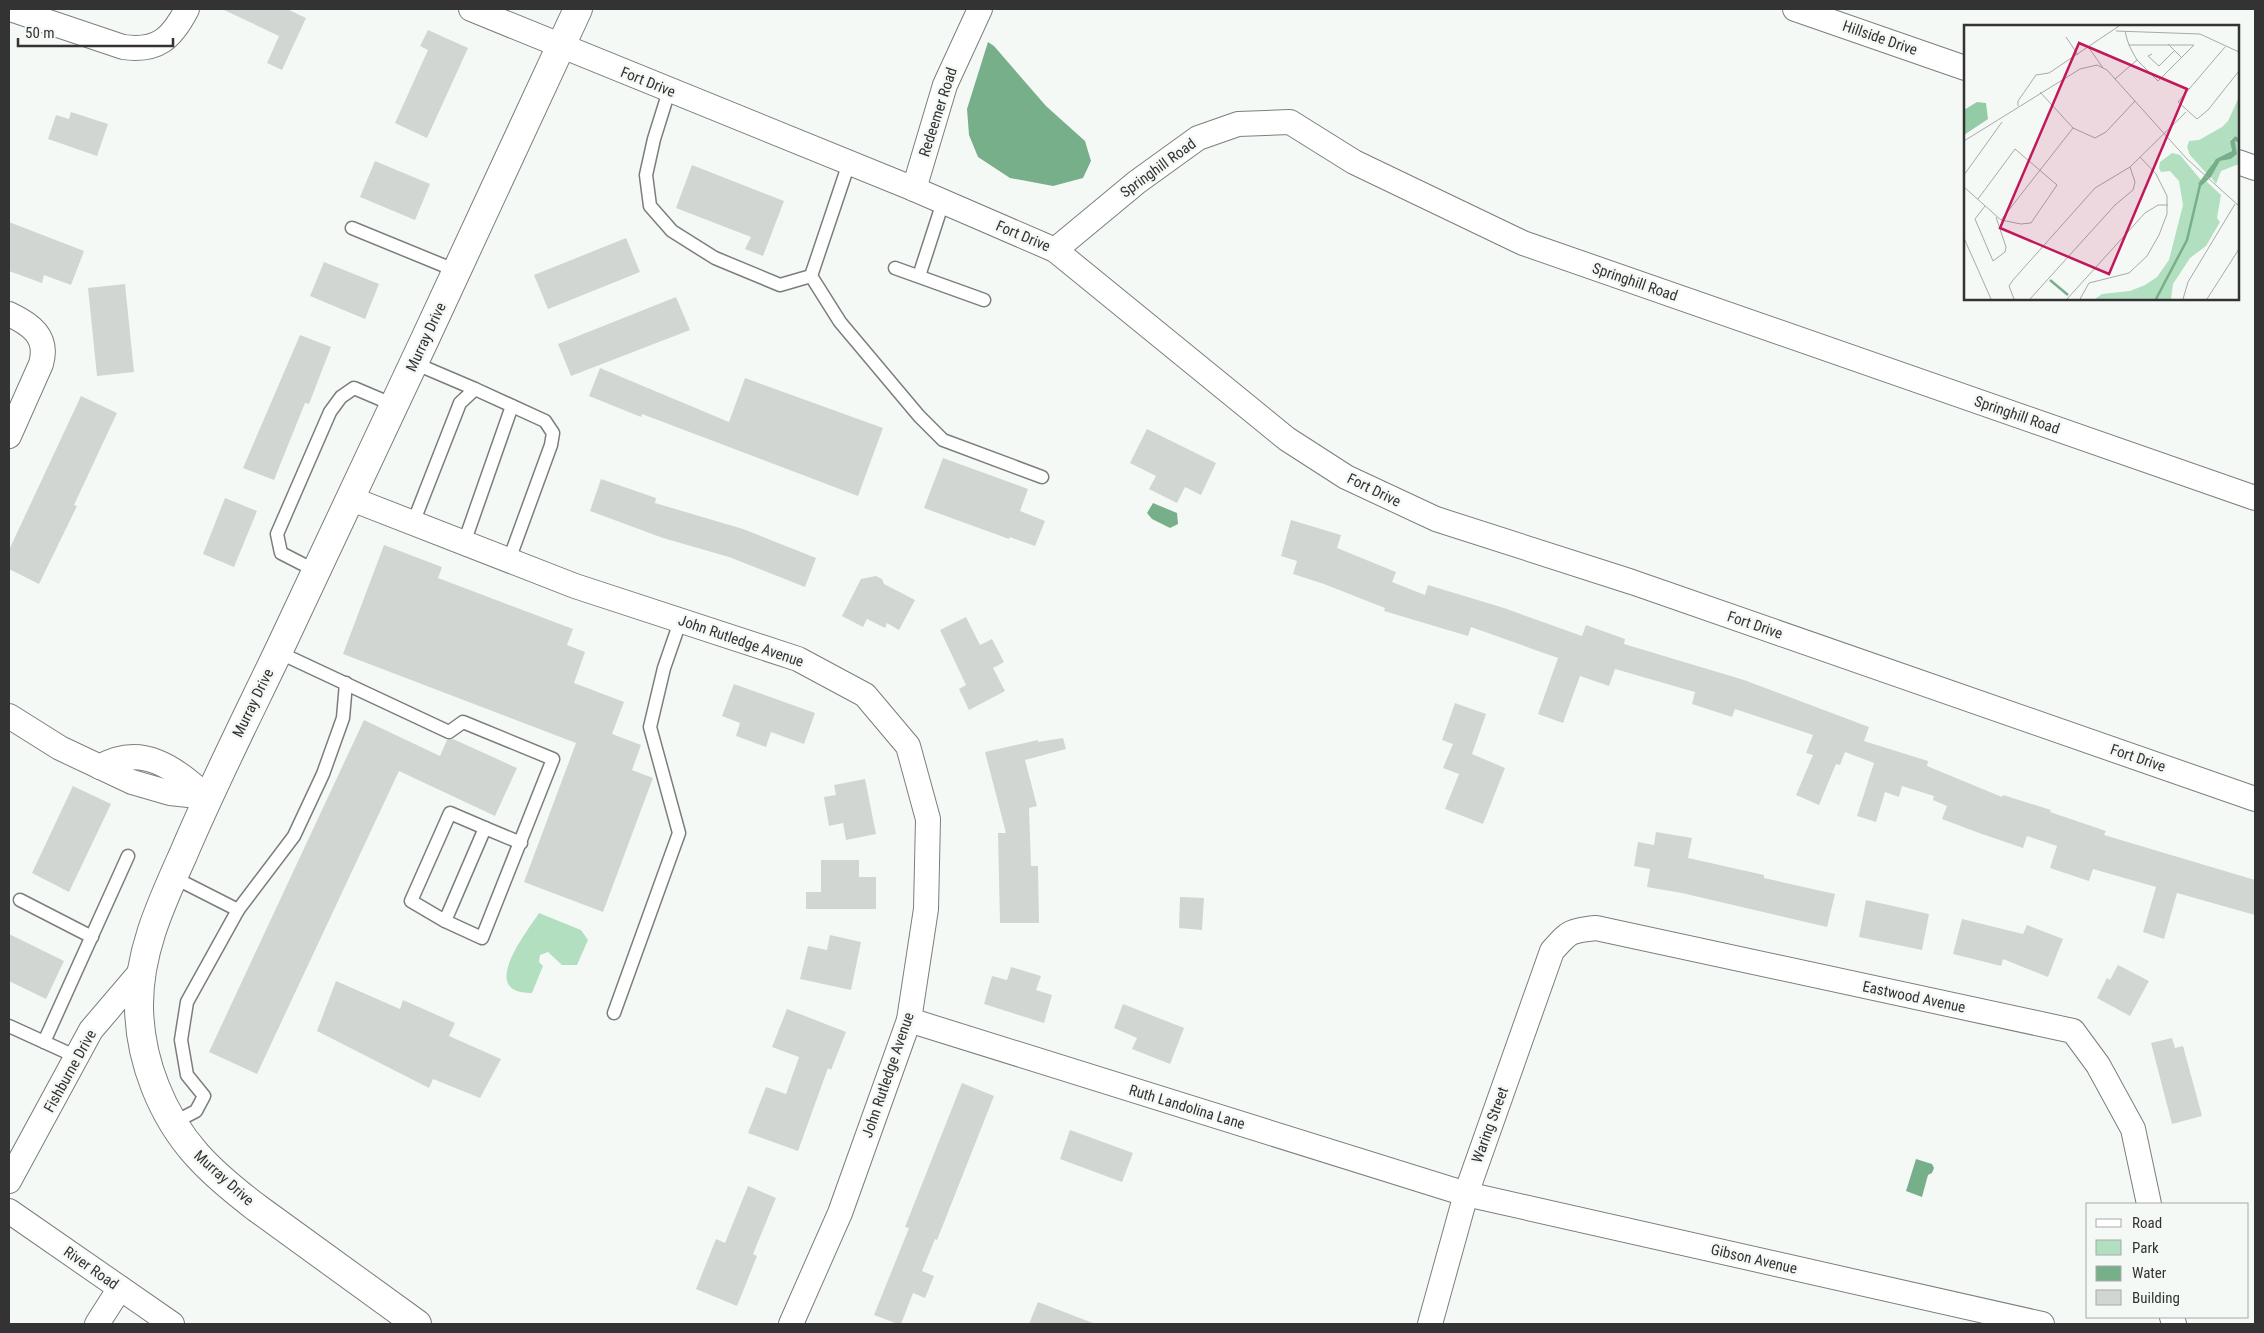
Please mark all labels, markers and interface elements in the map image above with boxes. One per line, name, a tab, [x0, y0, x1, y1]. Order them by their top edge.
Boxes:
scale bar	[18, 15, 172, 47]
street label: Hillside Drive	[1840, 17, 1920, 59]
text: 50 m	[25, 24, 55, 42]
inset map	[1964, 25, 2239, 300]
street label: Fort Drive	[618, 63, 678, 101]
street label: Redeemer Road	[915, 65, 961, 159]
street label: Springhill Road	[1117, 135, 1199, 201]
street label: Fort Drive	[993, 217, 1053, 255]
street label: Springhill Road	[1590, 259, 1680, 305]
street label: Murray Drive	[402, 300, 450, 374]
street label: Springhill Road	[1972, 392, 2062, 438]
street label: Fort Drive	[1344, 469, 1404, 511]
street label: Fort Drive	[1725, 607, 1785, 643]
street label: John Rutledge Avenue	[676, 611, 806, 671]
street label: Murray Drive	[229, 666, 277, 740]
street label: Fort Drive	[2108, 740, 2168, 776]
street label: Eastwood Avenue	[1861, 977, 1967, 1017]
street label: John Rutledge Avenue	[858, 1010, 918, 1140]
street label: Fishburne Drive	[40, 1027, 100, 1115]
street label: Ruth Landolina Lane	[1127, 1081, 1247, 1133]
street label: Waring Street	[1468, 1085, 1512, 1165]
street label: Murray Drive	[190, 1147, 258, 1209]
legend	[2086, 1203, 2249, 1318]
text: Road	[2132, 1214, 2162, 1232]
text: Park	[2132, 1239, 2159, 1257]
street label: Gibson Avenue	[1709, 1240, 1799, 1278]
street label: River Road	[60, 1243, 122, 1293]
text: Water	[2132, 1264, 2167, 1282]
text: Building	[2132, 1289, 2180, 1307]

